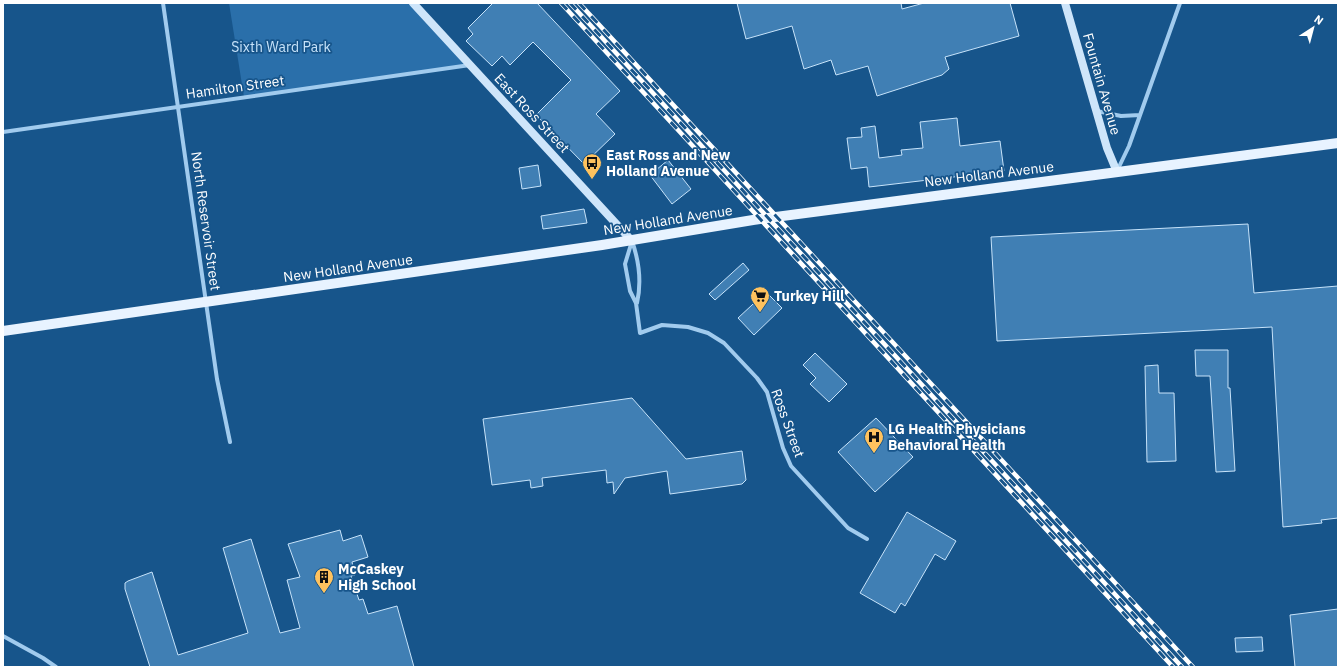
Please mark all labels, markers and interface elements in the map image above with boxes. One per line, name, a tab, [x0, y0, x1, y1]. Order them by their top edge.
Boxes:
north arrow	[1293, 8, 1333, 48]
text: N	[1312, 12, 1326, 28]
street label: Fountain Avenue	[1079, 31, 1125, 137]
park label: Sixth Ward Park	[231, 38, 331, 56]
street label: East Ross Street	[490, 69, 574, 157]
street label: Hamilton Street	[185, 71, 285, 103]
place label: East Ross and New Holland Avenue	[606, 146, 731, 180]
street label: North Reservoir Street	[187, 150, 225, 292]
bus stop icon: East Ross and New Holland Avenue	[581, 152, 603, 180]
street label: New Holland Avenue	[923, 157, 1055, 191]
street label: New Holland Avenue	[602, 201, 734, 239]
street label: New Holland Avenue	[282, 250, 414, 286]
supermarket icon: Turkey Hill	[749, 285, 771, 313]
place label: Turkey Hill	[774, 287, 844, 305]
street label: Ross Street	[767, 386, 809, 460]
place label: LG Health Physicians Behavioral Health	[888, 420, 1026, 454]
hospital icon: LG Health Physicians Behavioral Health	[863, 426, 885, 454]
place label: McCaskey High School	[338, 560, 416, 594]
building icon: McCaskey High School	[313, 566, 335, 594]

